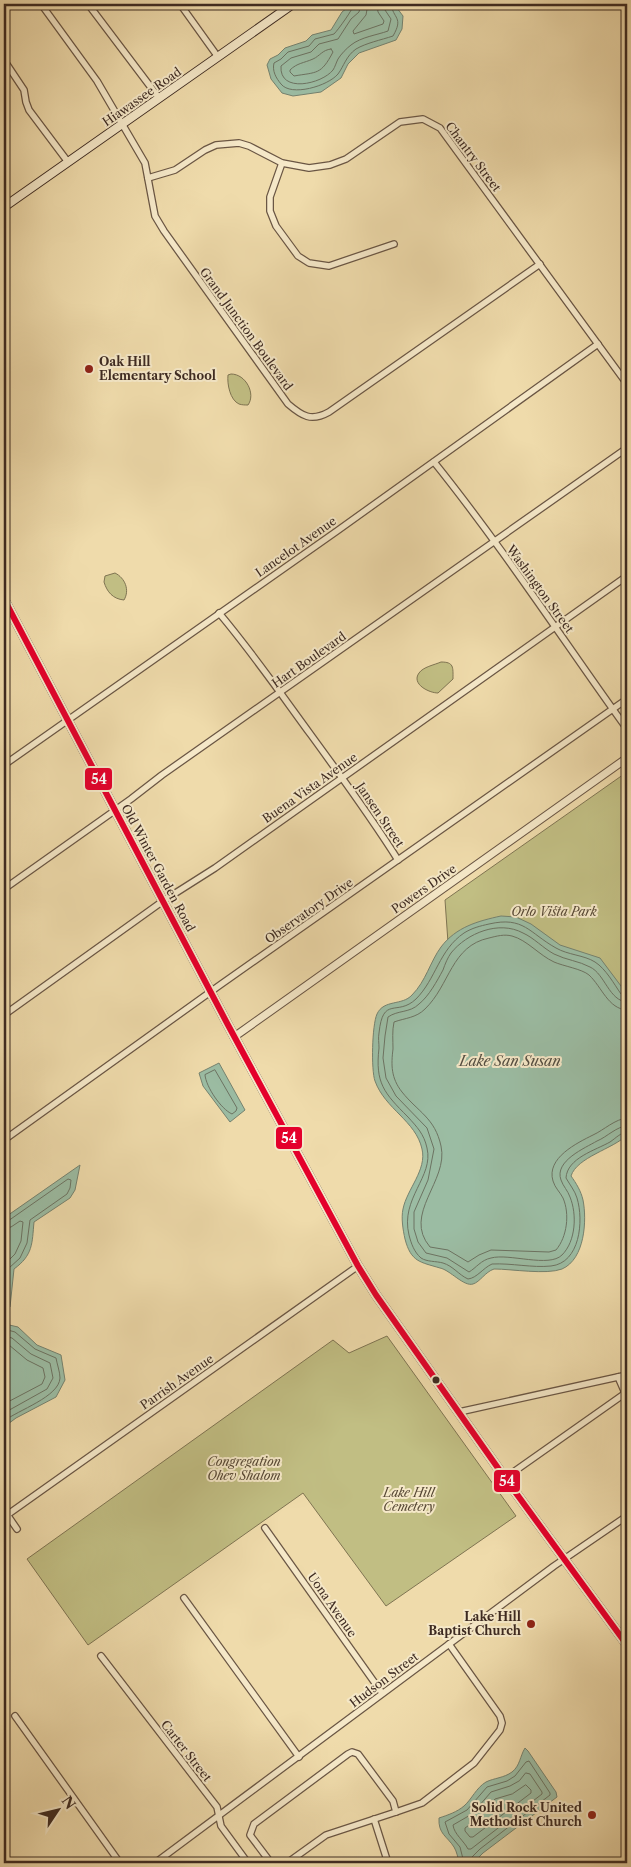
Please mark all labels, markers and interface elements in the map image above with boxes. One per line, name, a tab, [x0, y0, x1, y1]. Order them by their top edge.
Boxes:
street label: Hiawassee Road	[99, 63, 185, 129]
street label: Chantry Street	[442, 119, 505, 195]
street label: Grand Junction Boulevard	[197, 264, 296, 394]
place label: Oak Hill Elementary School	[99, 354, 216, 383]
marker: Oak Hill Elementary School	[83, 363, 95, 375]
street label: Lancelot Avenue	[252, 513, 339, 580]
street label: Washington Street	[503, 541, 578, 636]
street label: Hart Boulevard	[269, 628, 349, 691]
street label: Buena Vista Avenue	[259, 749, 360, 826]
line badge: 54	[84, 767, 113, 791]
text: 54	[91, 770, 107, 788]
street label: Jansen Street	[352, 778, 408, 850]
street label: Old Winter Garden Road	[118, 802, 199, 935]
street label: Powers Drive	[388, 861, 459, 916]
street label: Observatory Drive	[262, 874, 356, 947]
park label: Orlo Vista Park	[511, 904, 598, 919]
water label: Lake San Susan	[458, 1052, 561, 1070]
line badge: 54	[275, 1126, 303, 1150]
text: 54	[281, 1129, 297, 1147]
street label: Parrish Avenue	[137, 1351, 216, 1412]
unlabelled marker	[431, 1375, 441, 1385]
park label: Congregation Ohev Shalom	[207, 1454, 281, 1483]
line badge: 54	[493, 1469, 521, 1493]
text: 54	[499, 1472, 515, 1490]
park label: Lake Hill Cemetery	[382, 1485, 436, 1514]
street label: Uona Avenue	[305, 1570, 360, 1640]
place label: Lake Hill Baptist Church	[428, 1609, 522, 1638]
marker: Lake Hill Baptist Church	[525, 1618, 537, 1630]
street label: Hudson Street	[346, 1648, 422, 1710]
street label: Carter Street	[158, 1717, 215, 1785]
north arrow	[32, 1784, 82, 1834]
text: N	[58, 1792, 80, 1813]
place label: Solid Rock United Methodist Church	[470, 1800, 583, 1829]
marker: Solid Rock United Methodist Church	[586, 1809, 598, 1821]

